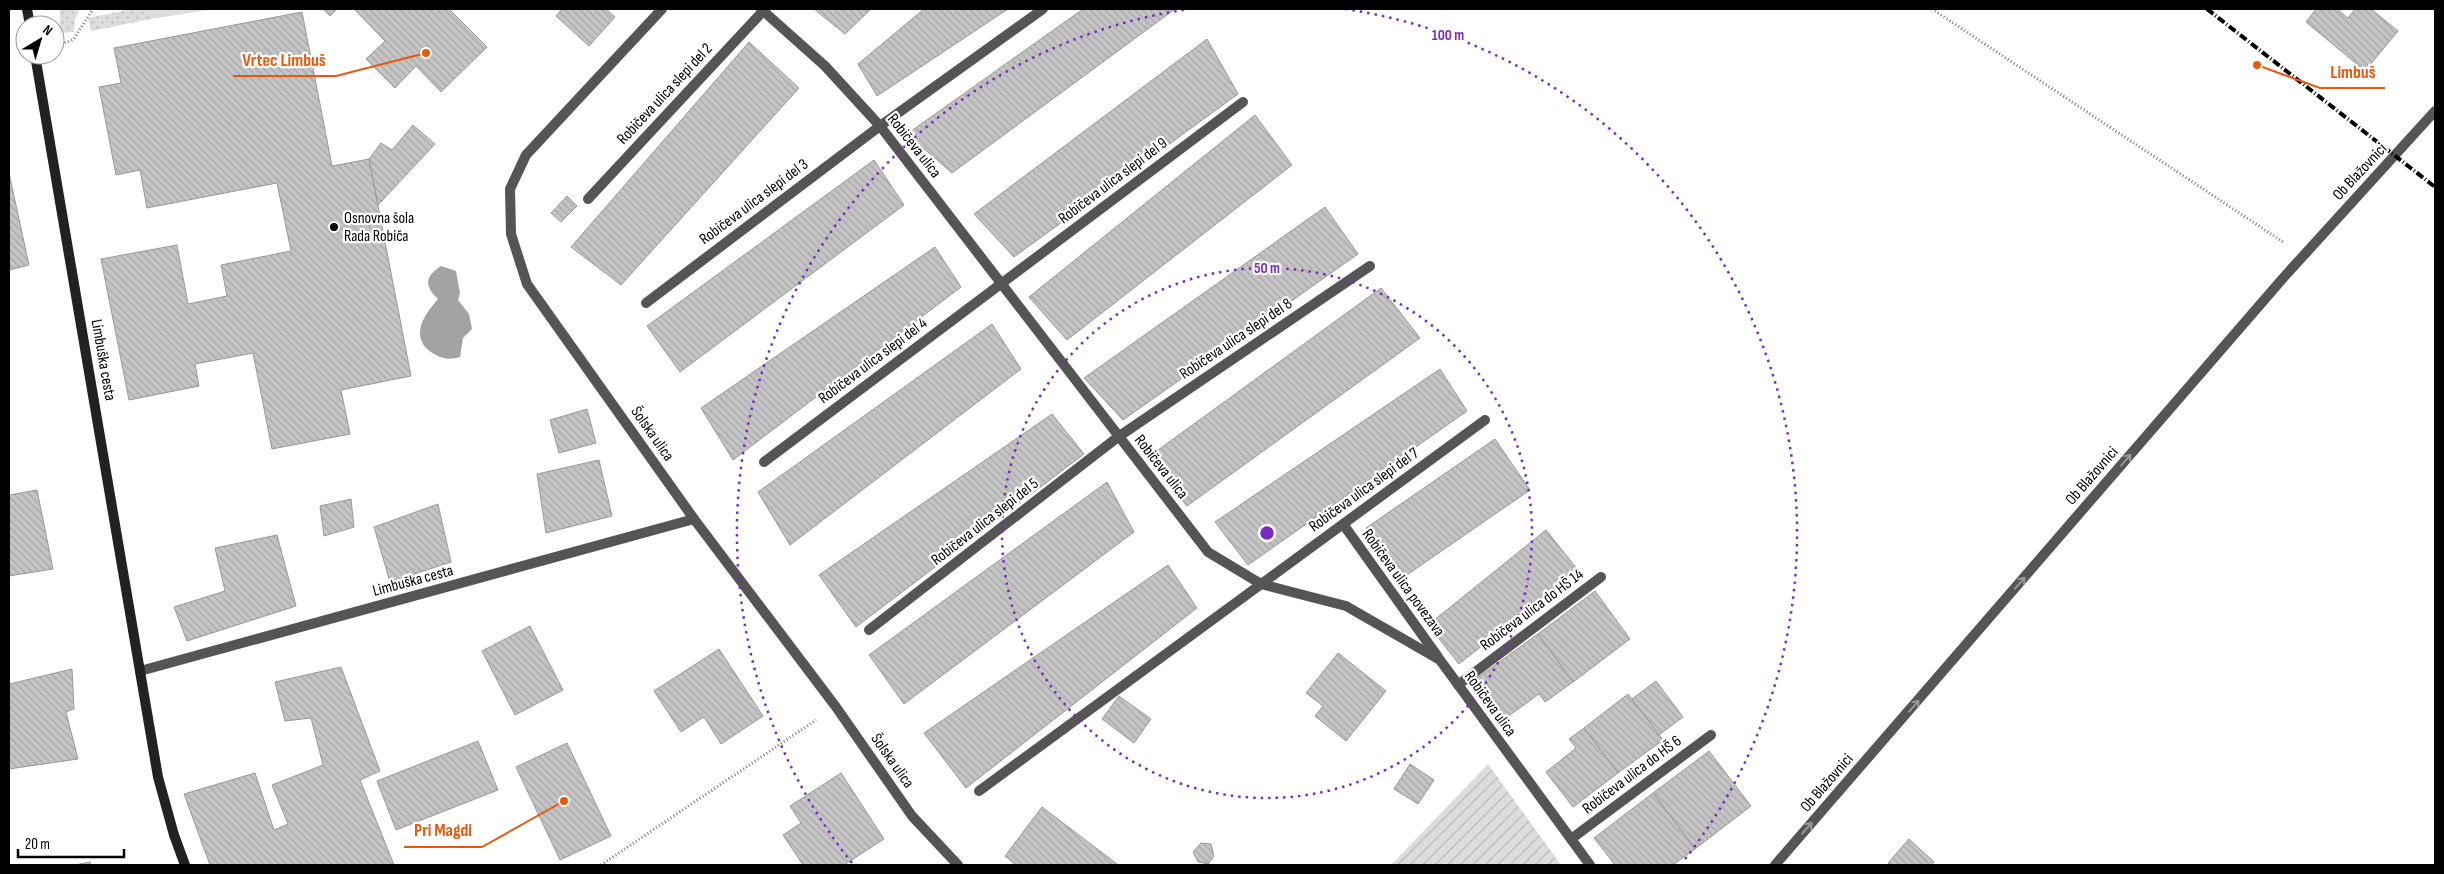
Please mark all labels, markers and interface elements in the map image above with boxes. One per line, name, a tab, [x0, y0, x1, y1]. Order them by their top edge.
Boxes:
north arrow	[15, 15, 65, 65]
text: N	[40, 21, 56, 39]
text: 100 m	[1432, 26, 1464, 45]
street label: Robičeva ulica slepi del 2	[613, 40, 717, 148]
callout: Vrtec Limbuš	[233, 43, 336, 76]
text: Vrtec Limbuš	[242, 50, 326, 71]
callout: Limbuš	[2320, 55, 2385, 88]
text: Limbuš	[2330, 62, 2376, 83]
street label: Robičeva ulica	[883, 110, 945, 182]
street label: Robičeva ulica slepi del 9	[1055, 134, 1171, 228]
street label: Ob Blažovnici	[2329, 140, 2391, 204]
street label: Robičeva ulica slepi del 3	[696, 155, 812, 249]
place label: Osnovna šola Rada Robiča	[344, 209, 414, 246]
marker: Osnovna šola Rada Robiča	[328, 221, 340, 233]
text: 50 m	[1254, 259, 1280, 278]
street label: Robičeva ulica slepi del 8	[1176, 294, 1296, 384]
street label: Robičeva ulica slepi del 4	[815, 314, 931, 408]
street label: Limbuška cesta	[86, 318, 120, 402]
street label: Šolska ulica	[626, 403, 678, 465]
street label: Robičeva ulica	[1130, 431, 1192, 503]
street label: Robičeva ulica slepi del 7	[1305, 443, 1423, 536]
street label: Ob Blažovnici	[2062, 443, 2122, 509]
one-way arrow	[2120, 453, 2132, 466]
street label: Robičeva ulica slepi del 5	[928, 474, 1042, 570]
centre of rings	[1258, 524, 1276, 542]
street label: Robičeva ulica povezava	[1358, 526, 1448, 640]
street label: Limbuška cesta	[371, 561, 455, 601]
street label: Robičeva ulica do HŠ 14	[1477, 565, 1588, 655]
one-way arrow	[2014, 577, 2025, 590]
street label: Robičeva ulica	[1460, 668, 1520, 740]
one-way arrow	[1908, 700, 1919, 713]
street label: Šolska ulica	[866, 730, 918, 792]
street label: Robičeva ulica do HŠ 6	[1579, 732, 1685, 818]
street label: Ob Blažovnici	[1797, 750, 1857, 816]
callout: Pri Magdi	[404, 814, 482, 847]
text: Pri Magdi	[414, 820, 472, 841]
one-way arrow	[1801, 822, 1813, 835]
scale bar	[18, 826, 124, 858]
text: 20 m	[25, 835, 50, 854]

